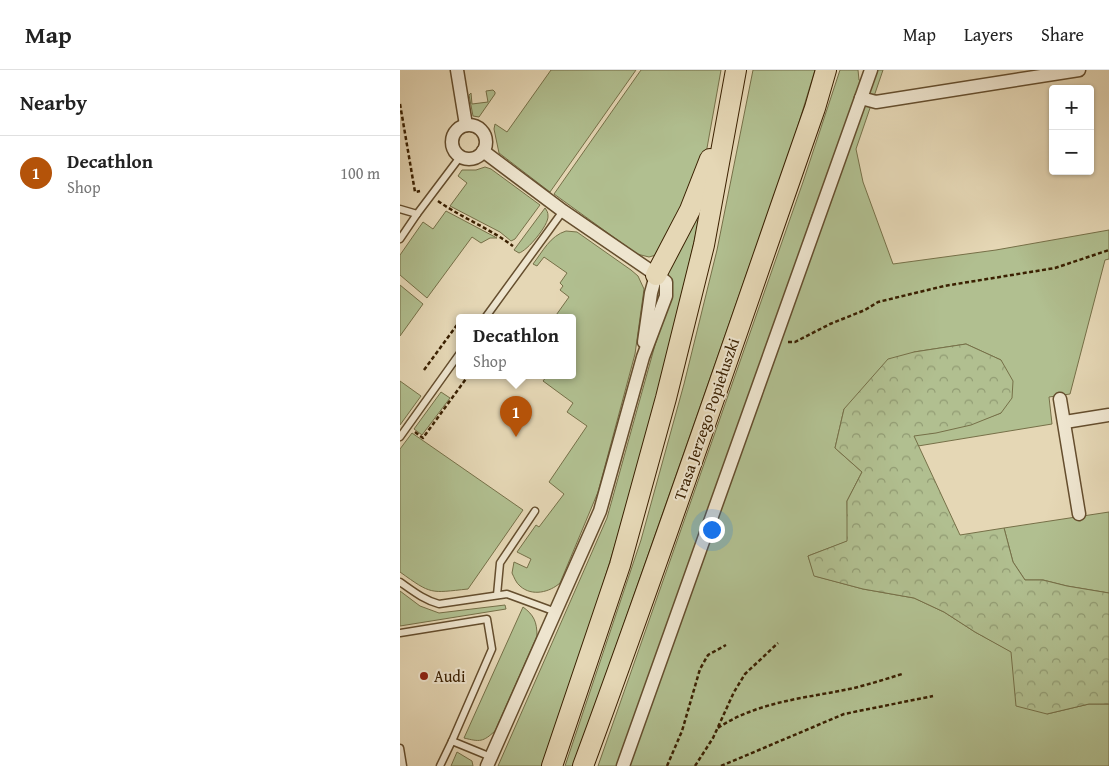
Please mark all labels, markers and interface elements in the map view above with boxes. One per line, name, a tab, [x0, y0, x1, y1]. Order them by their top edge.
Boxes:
text: Map	[25, 17, 72, 52]
text: Map	[903, 21, 936, 48]
text: Layers	[964, 21, 1013, 48]
text: Share	[1041, 21, 1084, 48]
map controls	[1049, 85, 1094, 175]
button: +	[1049, 85, 1094, 130]
text: Nearby	[20, 87, 87, 118]
button: −	[1049, 130, 1094, 175]
text: Decathlon	[67, 147, 153, 175]
text: 1	[32, 161, 40, 185]
text: 100 m	[340, 161, 380, 185]
text: Shop	[67, 175, 101, 199]
popup	[456, 314, 576, 379]
text: Decathlon	[473, 321, 559, 349]
street label: Trasa Jerzego Popiełuszki	[667, 334, 745, 503]
text: Shop	[473, 349, 507, 373]
pin: 1	[500, 396, 532, 437]
your location	[699, 517, 725, 543]
place label: Audi	[434, 664, 466, 688]
marker: Audi	[418, 670, 430, 682]

